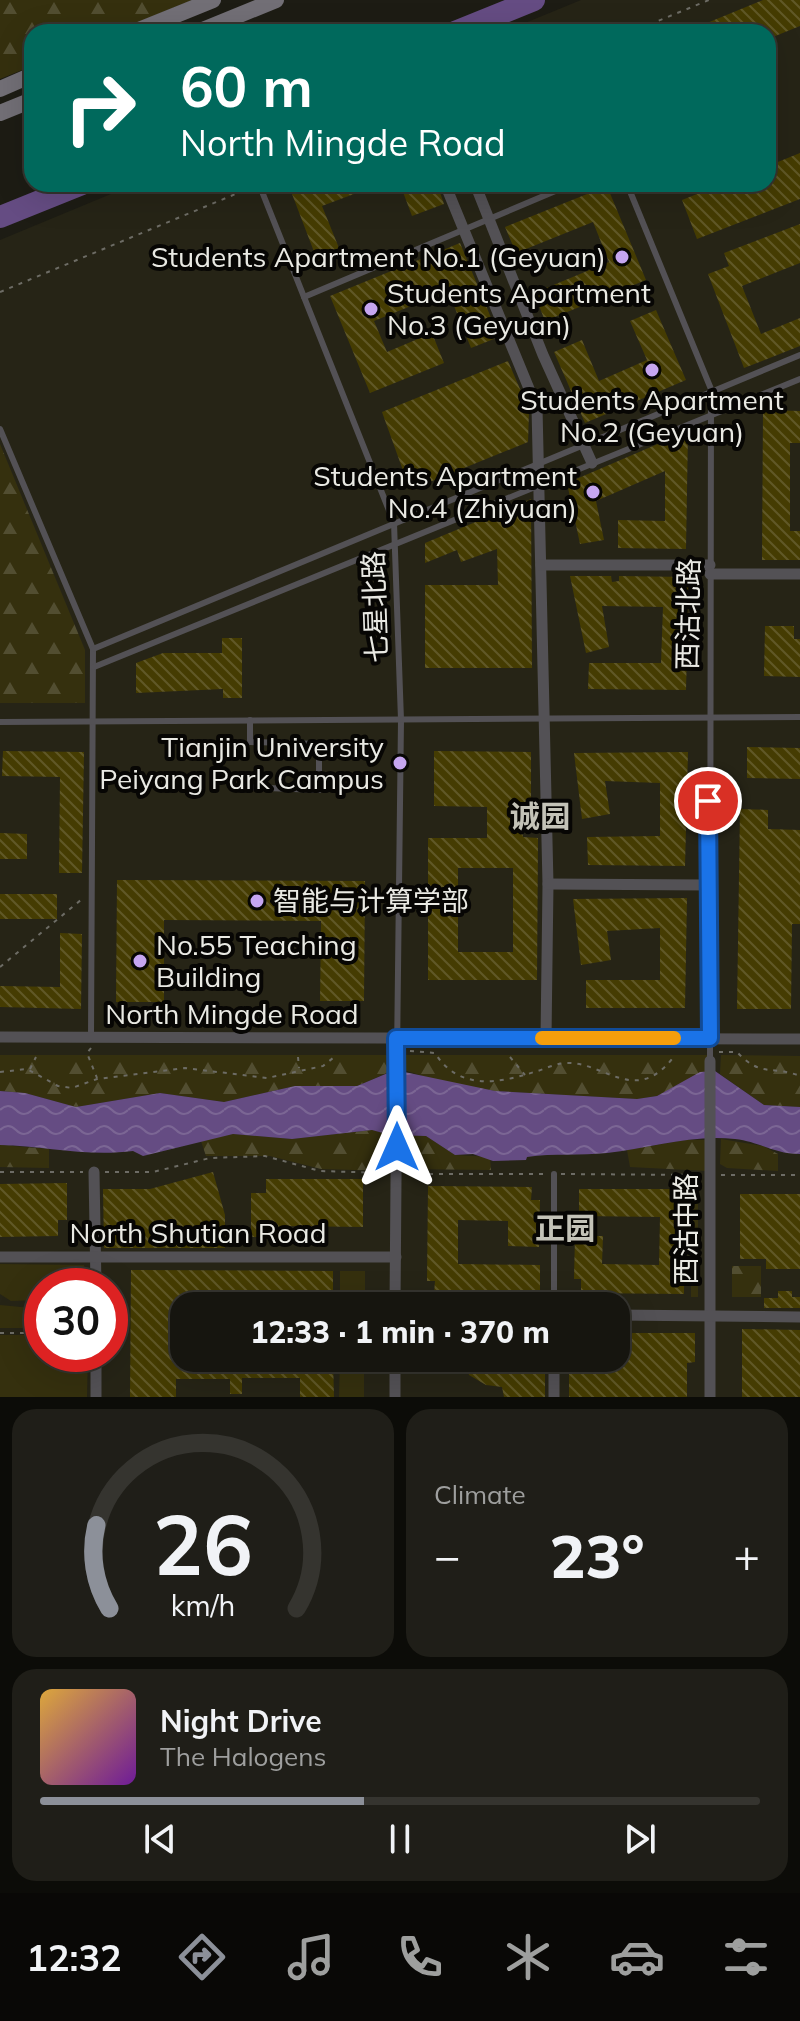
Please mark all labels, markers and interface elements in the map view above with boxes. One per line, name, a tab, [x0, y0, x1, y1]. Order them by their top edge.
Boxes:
text: 60 m	[180, 51, 313, 121]
icon: right	[48, 56, 152, 160]
text: North Mingde Road	[180, 120, 506, 165]
place label: Students Apartment No.1 (Geyuan)	[151, 239, 606, 274]
marker: Students Apartment No.1 (Geyuan)	[613, 248, 631, 266]
place label: Students Apartment No.3 (Geyuan)	[387, 275, 651, 342]
marker: Students Apartment No.3 (Geyuan)	[362, 300, 380, 318]
marker: Students Apartment No.2 (Geyuan)	[643, 361, 661, 379]
place label: Students Apartment No.2 (Geyuan)	[520, 382, 784, 449]
place label: Students Apartment No.4 (Zhiyuan)	[313, 458, 577, 525]
marker: Students Apartment No.4 (Zhiyuan)	[584, 483, 602, 501]
street label: 七星北路	[355, 550, 394, 664]
street label: 西沽北路	[669, 558, 706, 670]
place label: Tianjin University Peiyang Park Campus	[99, 729, 384, 796]
marker: Tianjin University Peiyang Park Campus	[391, 754, 409, 772]
pin	[674, 767, 742, 835]
icon: arrive	[686, 779, 730, 823]
district label: 诚园	[510, 797, 570, 835]
place label: 智能与计算学部	[273, 883, 469, 918]
marker: 智能与计算学部	[248, 892, 266, 910]
place label: No.55 Teaching Building	[156, 927, 357, 994]
marker: No.55 Teaching Building	[131, 952, 149, 970]
street label: North Mingde Road	[105, 996, 359, 1031]
position arrow	[355, 1105, 439, 1189]
street label: 西沽中路	[668, 1173, 703, 1285]
district label: 正园	[535, 1209, 595, 1247]
street label: North Shutian Road	[70, 1215, 326, 1250]
speed limit sign: 30	[24, 1268, 128, 1372]
text: 12:33 · 1 min · 370 m	[250, 1313, 550, 1351]
text: Climate	[434, 1478, 526, 1511]
text: 26	[153, 1491, 253, 1596]
text: 23°	[549, 1518, 645, 1593]
text: −	[434, 1528, 460, 1583]
text: +	[734, 1528, 760, 1583]
text: km/h	[171, 1587, 235, 1623]
text: Night Drive	[160, 1702, 322, 1740]
text: The Halogens	[160, 1740, 326, 1773]
icon: previous	[138, 1817, 182, 1861]
icon: pause	[378, 1817, 422, 1861]
icon: next	[618, 1817, 662, 1861]
icon: directions	[174, 1929, 230, 1985]
icon: music	[283, 1929, 339, 1985]
icon: phone	[392, 1929, 448, 1985]
icon: climate	[500, 1929, 556, 1985]
icon: car	[609, 1929, 665, 1985]
icon: filters	[718, 1929, 774, 1985]
text: 12:32	[26, 1935, 122, 1980]

